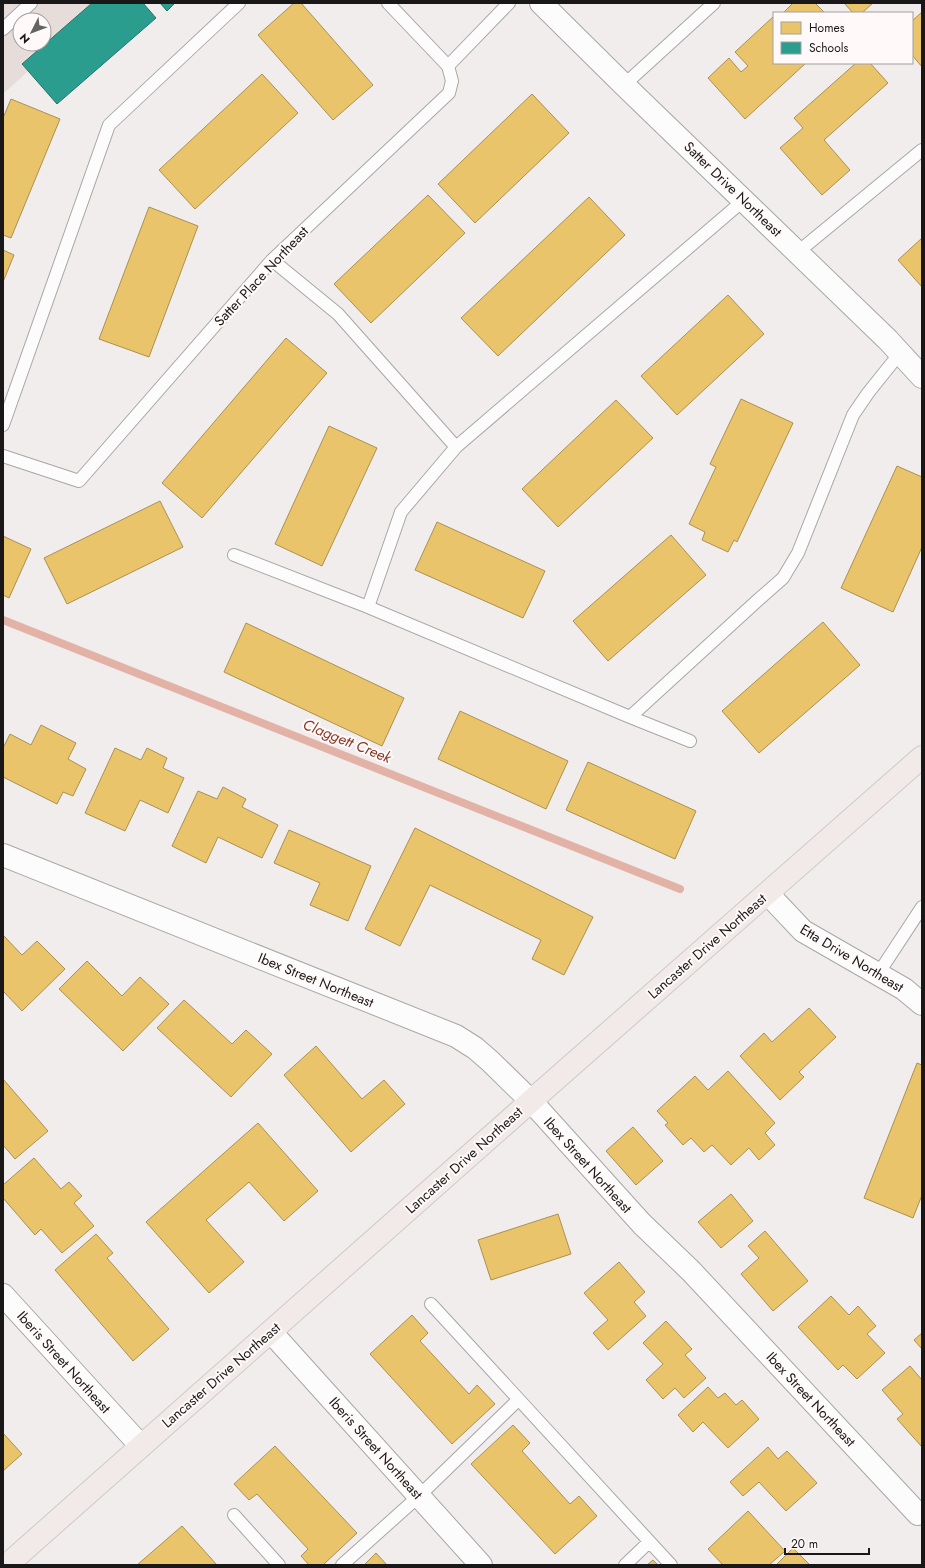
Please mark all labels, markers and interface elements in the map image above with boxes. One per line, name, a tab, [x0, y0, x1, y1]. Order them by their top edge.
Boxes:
north arrow	[12, 12, 52, 52]
legend	[773, 12, 913, 64]
text: Homes	[809, 19, 845, 37]
text: N	[16, 30, 33, 47]
text: Schools	[809, 39, 848, 57]
street label: Satter Drive Northeast	[679, 137, 787, 242]
street label: Satter Place Northeast	[209, 221, 313, 330]
water label: Claggett Creek	[300, 713, 395, 769]
street label: Lancaster Drive Northeast	[643, 888, 771, 1003]
street label: Etta Drive Northeast	[796, 919, 908, 997]
street label: Ibex Street Northeast	[255, 948, 377, 1013]
street label: Lancaster Drive Northeast	[401, 1102, 527, 1218]
street label: Ibex Street Northeast	[539, 1113, 637, 1218]
street label: Iberis Street Northeast	[13, 1306, 116, 1418]
street label: Lancaster Drive Northeast	[157, 1317, 285, 1432]
street label: Ibex Street Northeast	[762, 1347, 861, 1451]
street label: Iberis Street Northeast	[325, 1392, 428, 1504]
scale bar	[785, 1530, 869, 1556]
text: 20 m	[791, 1535, 818, 1553]

